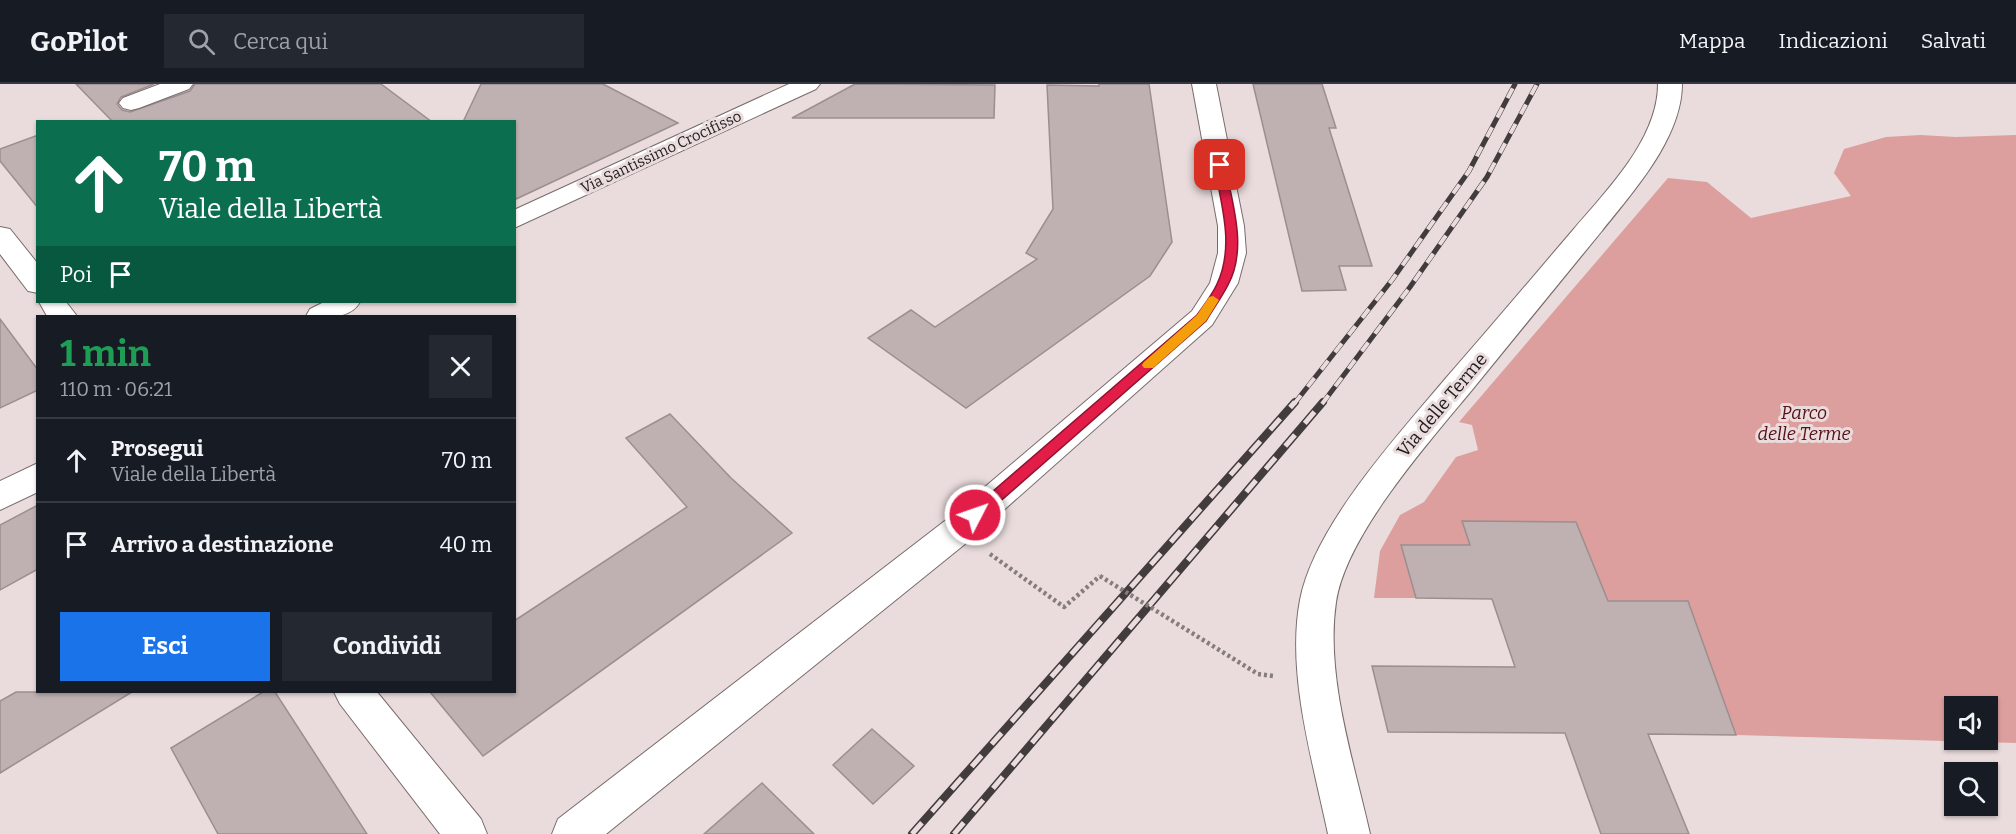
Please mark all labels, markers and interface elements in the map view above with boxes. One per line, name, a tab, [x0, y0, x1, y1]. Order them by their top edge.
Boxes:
search box	[164, 14, 584, 68]
text: GoPilot	[30, 25, 128, 58]
icon: search	[185, 25, 218, 58]
text: Cerca qui	[233, 28, 328, 55]
text: Mappa	[1679, 28, 1745, 54]
text: Indicazioni	[1778, 28, 1888, 54]
text: Salvati	[1921, 28, 1986, 54]
street label: Via Santissimo Crocifisso	[578, 107, 744, 197]
pin	[1194, 139, 1245, 190]
text: 70 m	[159, 142, 255, 192]
icon: ahead	[60, 144, 138, 222]
icon: arrive	[1203, 148, 1236, 181]
text: Viale della Libertà	[159, 193, 382, 225]
icon: arrive	[104, 258, 137, 291]
text: Poi	[60, 261, 92, 288]
text: 1 min	[60, 332, 151, 376]
button: close	[429, 335, 492, 398]
street label: Via delle Terme	[1392, 349, 1492, 461]
text: 110 m · 06:21	[60, 377, 172, 401]
park label: Parco delle Terme	[1757, 402, 1851, 445]
text: Prosegui	[111, 435, 203, 462]
icon: ahead	[60, 444, 93, 477]
text: 70 m	[442, 447, 492, 474]
text: Viale della Libertà	[111, 462, 276, 486]
position arrow	[943, 483, 1007, 547]
icon: arrive	[60, 528, 93, 561]
text: Arrivo a destinazione	[111, 531, 334, 558]
text: 40 m	[440, 531, 492, 558]
button: Esci	[60, 612, 270, 681]
button: Condividi	[282, 612, 492, 681]
map controls	[1944, 696, 1998, 816]
button: sound	[1944, 696, 1998, 750]
button: search	[1944, 762, 1998, 816]

